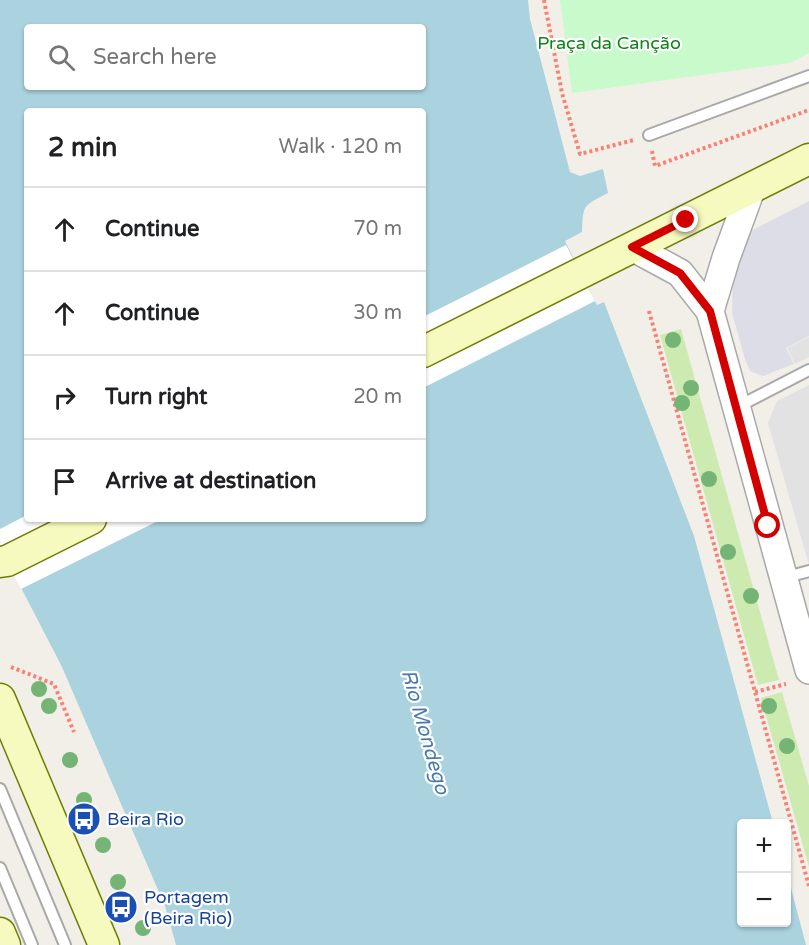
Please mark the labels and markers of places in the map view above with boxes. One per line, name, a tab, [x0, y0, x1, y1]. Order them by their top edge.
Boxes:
bus stop icon: Beira Rio	[66, 801, 102, 837]
place label: Beira Rio	[107, 808, 184, 830]
place label: Portagem (Beira Rio)	[144, 886, 232, 929]
bus stop icon: Portagem (Beira Rio)	[103, 889, 139, 925]

